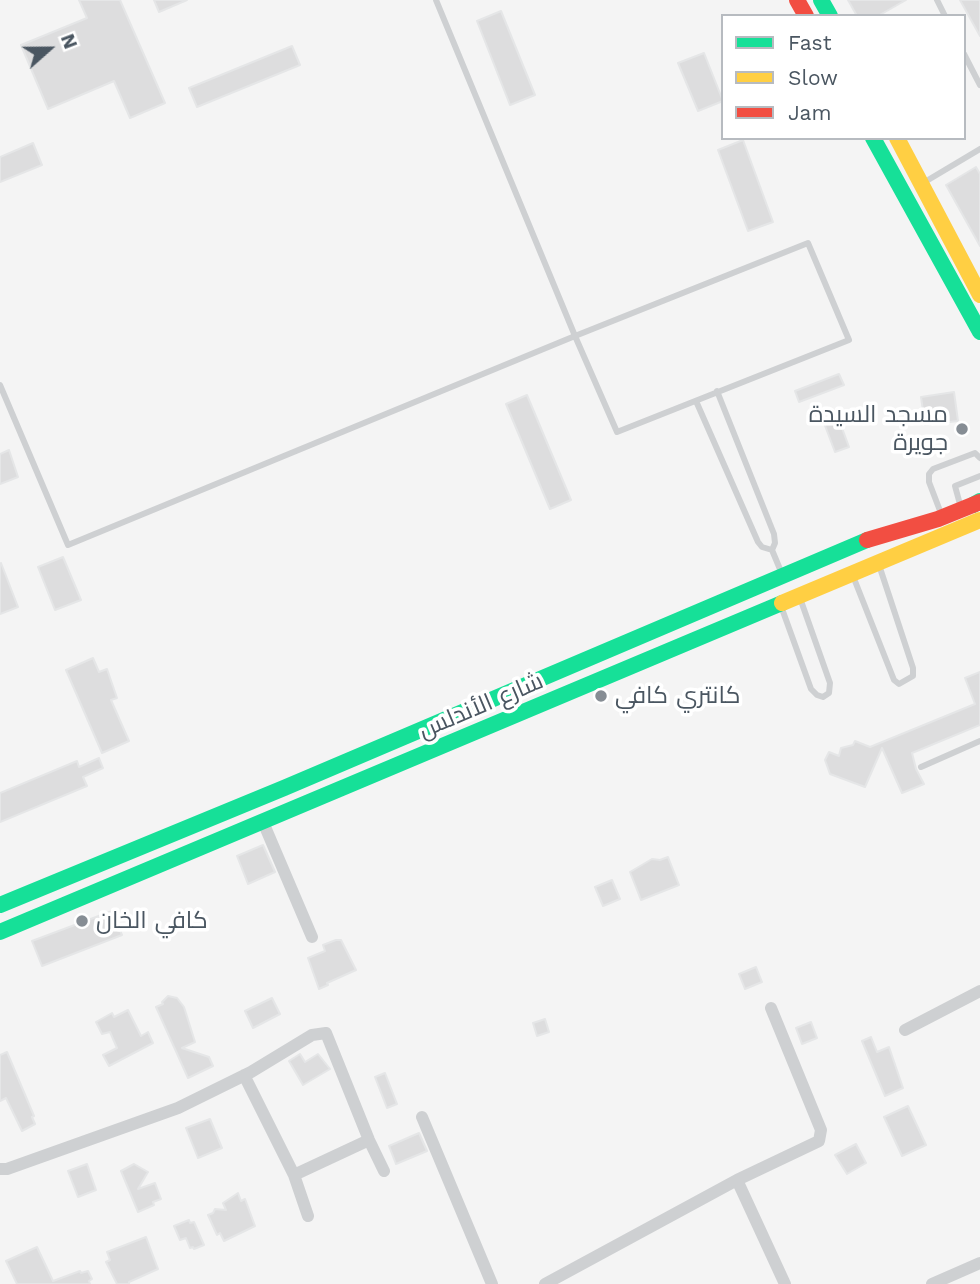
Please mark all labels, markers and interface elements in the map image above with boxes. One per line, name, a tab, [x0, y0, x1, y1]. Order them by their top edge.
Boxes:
north arrow	[14, 14, 84, 84]
legend	[721, 14, 966, 140]
text: Fast	[788, 30, 832, 55]
text: N	[56, 31, 82, 52]
text: Slow	[788, 65, 838, 90]
text: Jam	[788, 100, 831, 125]
place label: مسجد السيدة جويرة	[809, 401, 948, 457]
marker: مسجد السيدة جويرة	[954, 421, 970, 437]
street label: شارع الأندلس	[414, 667, 548, 745]
place label: كانتري كافي	[615, 682, 741, 710]
marker: كانتري كافي	[593, 688, 609, 704]
place label: كافي الخان	[96, 907, 208, 935]
marker: كافي الخان	[74, 913, 90, 929]

